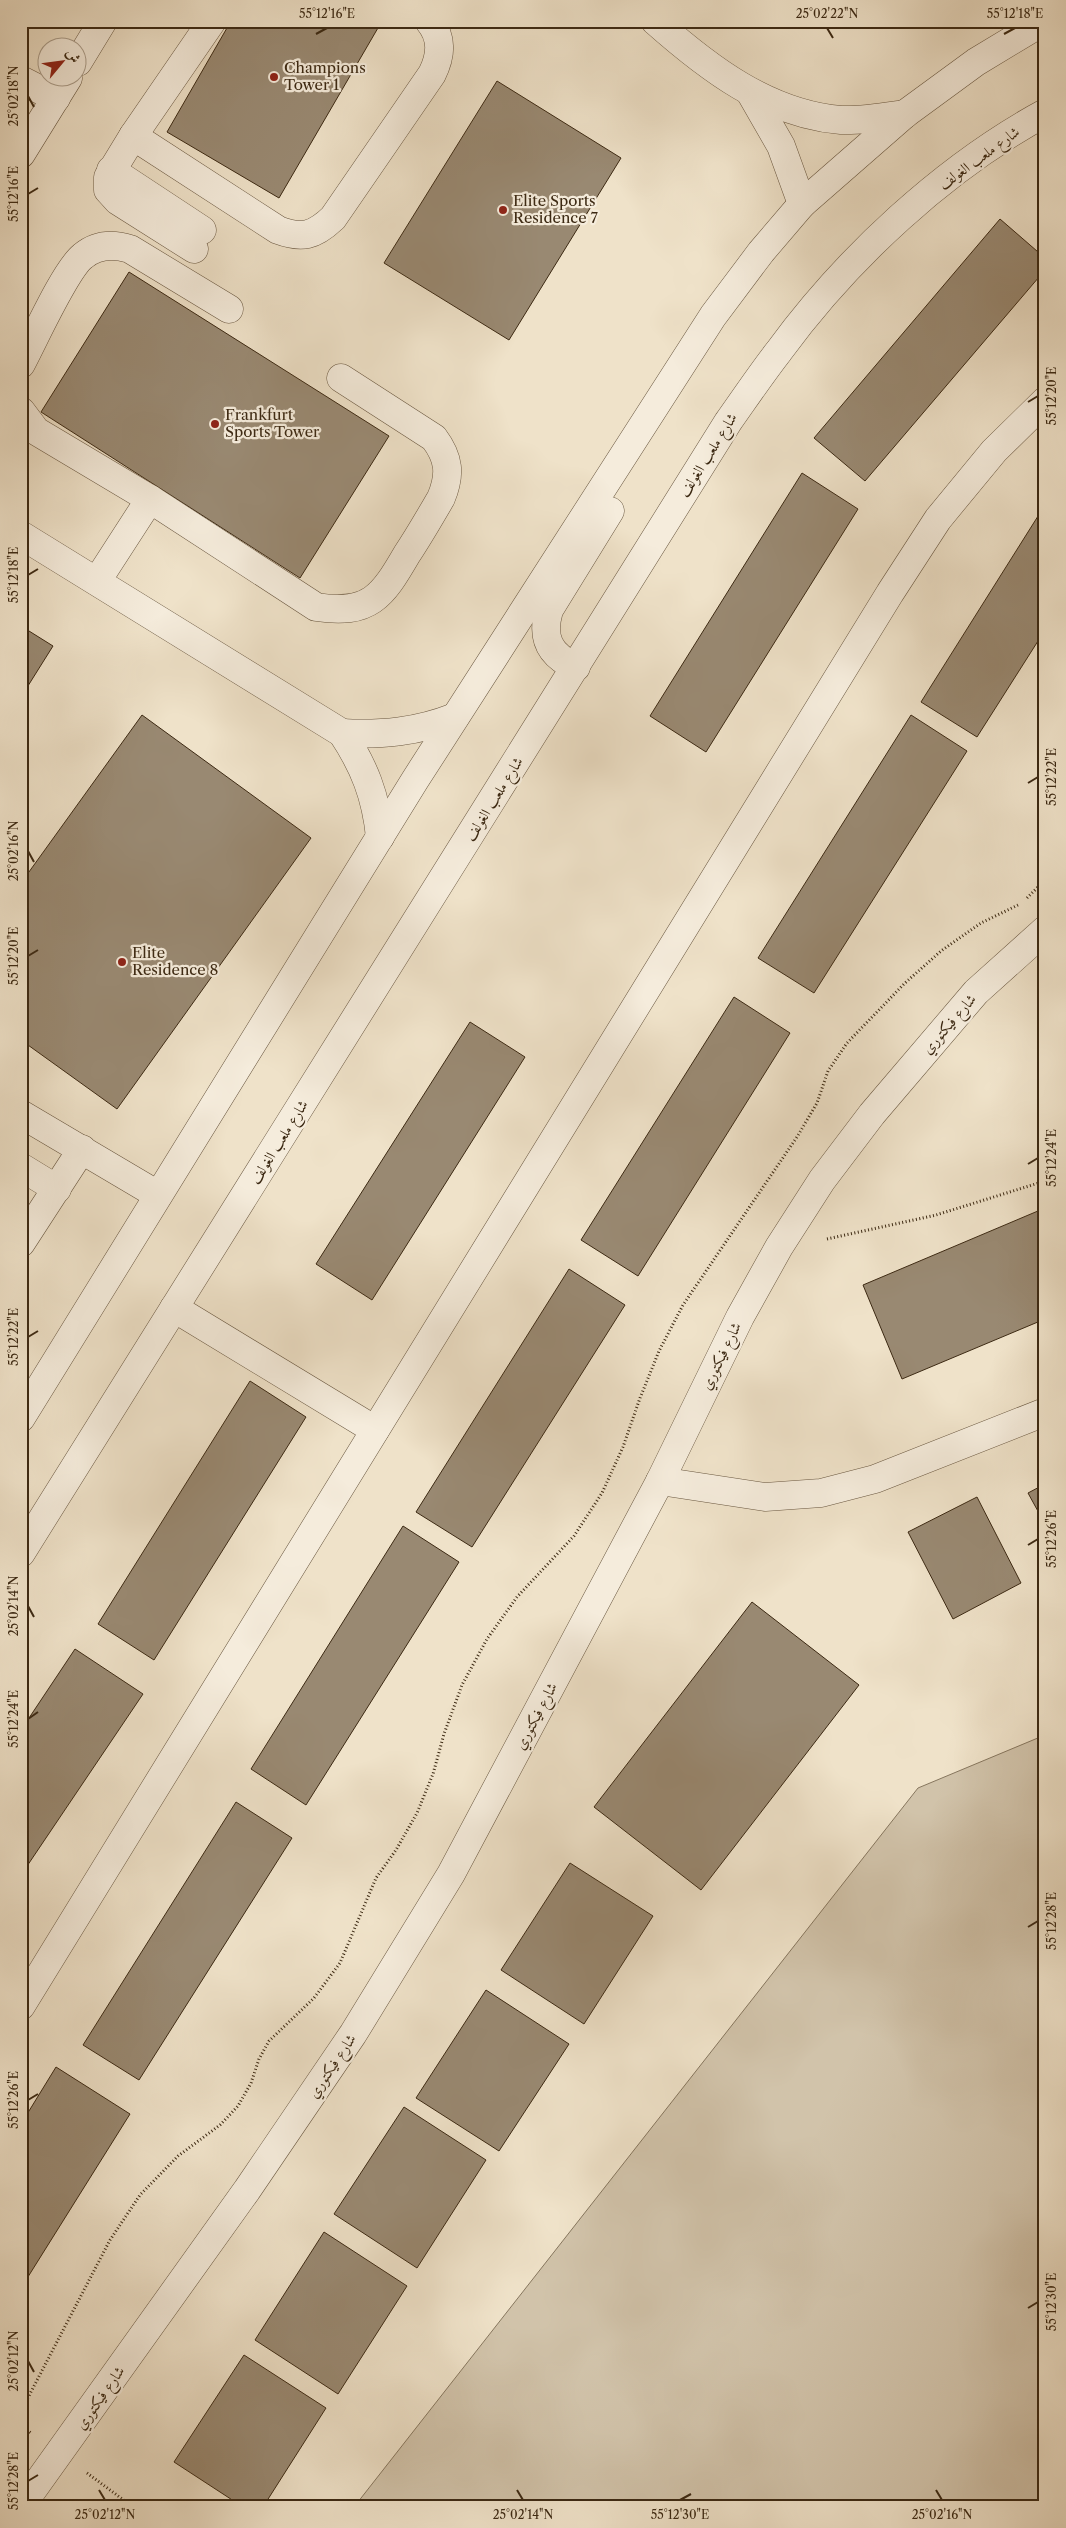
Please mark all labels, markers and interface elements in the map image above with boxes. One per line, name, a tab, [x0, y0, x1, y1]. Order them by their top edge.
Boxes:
text: 55°12'16"E	[299, 6, 355, 21]
text: 25°02'22"N	[796, 6, 858, 21]
text: 55°12'18"E	[987, 6, 1043, 21]
north arrow	[38, 38, 88, 88]
text: ش	[62, 45, 85, 66]
place label: Champions Tower 1	[284, 58, 366, 94]
text: 25°02'18"N	[6, 65, 21, 127]
marker: Champions Tower 1	[268, 71, 280, 83]
street label: شارع ملعب الغولف	[934, 122, 1025, 197]
text: 55°12'16"E	[6, 166, 21, 222]
place label: Elite Sports Residence 7	[513, 191, 599, 227]
marker: Elite Sports Residence 7	[497, 204, 509, 216]
text: 55°12'20"E	[1044, 367, 1059, 425]
place label: Frankfurt Sports Tower	[225, 405, 320, 441]
street label: شارع ملعب الغولف	[674, 409, 744, 503]
marker: Frankfurt Sports Tower	[209, 418, 221, 430]
text: 55°12'18"E	[6, 547, 21, 603]
text: 55°12'22"E	[1044, 748, 1059, 806]
street label: شارع ملعب الغولف	[460, 753, 530, 847]
text: 25°02'16"N	[6, 821, 21, 881]
text: 55°12'20"E	[6, 927, 21, 985]
place label: Elite Residence 8	[132, 943, 219, 979]
marker: Elite Residence 8	[116, 956, 128, 968]
street label: شارع فيكتوري	[917, 990, 983, 1060]
street label: شارع ملعب الغولف	[245, 1096, 315, 1190]
text: 55°12'24"E	[1044, 1129, 1059, 1187]
text: 55°12'22"E	[6, 1308, 21, 1366]
street label: شارع فيكتوري	[696, 1319, 749, 1395]
text: 55°12'26"E	[1044, 1510, 1059, 1568]
text: 25°02'14"N	[6, 1576, 21, 1636]
street label: شارع فيكتوري	[510, 1679, 565, 1754]
text: 55°12'24"E	[6, 1690, 21, 1748]
text: 55°12'28"E	[1044, 1892, 1059, 1950]
street label: شارع فيكتوري	[303, 2030, 363, 2104]
text: 55°12'26"E	[6, 2071, 21, 2129]
text: 55°12'30"E	[1044, 2273, 1059, 2331]
text: 25°02'12"N	[6, 2331, 21, 2391]
street label: شارع فيكتوري	[71, 2362, 132, 2435]
text: 55°12'28"E	[6, 2452, 21, 2510]
text: 25°02'12"N	[75, 2507, 135, 2522]
text: 25°02'14"N	[493, 2507, 553, 2522]
text: 55°12'30"E	[651, 2507, 709, 2522]
text: 25°02'16"N	[912, 2507, 972, 2522]

